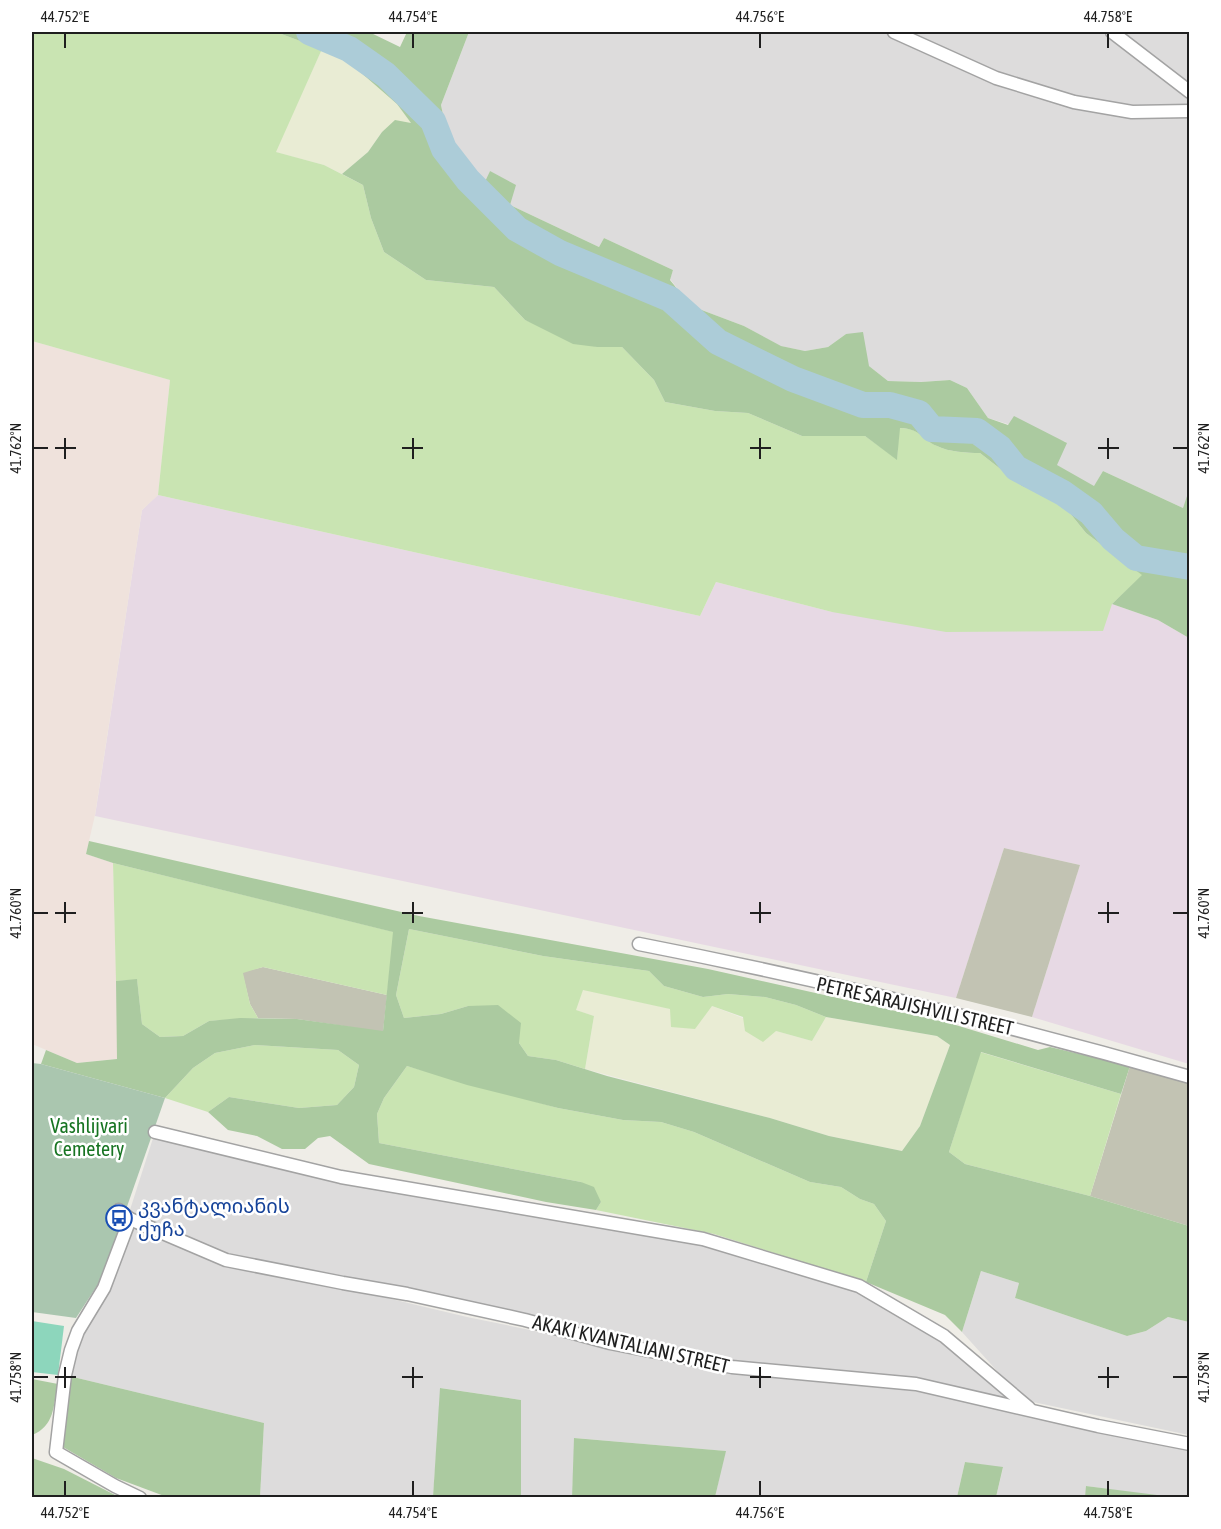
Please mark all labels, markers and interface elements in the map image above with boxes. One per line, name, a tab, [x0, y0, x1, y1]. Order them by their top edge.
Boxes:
text: 44.752°E	[41, 8, 90, 25]
text: 44.754°E	[389, 8, 438, 25]
text: 44.756°E	[736, 8, 785, 25]
text: 44.758°E	[1084, 8, 1133, 25]
text: 41.762°N	[7, 423, 24, 473]
text: 41.762°N	[1195, 423, 1212, 473]
text: 41.760°N	[7, 888, 24, 938]
text: 41.760°N	[1195, 888, 1212, 938]
street label: PETRE SARAJISHVILI STREET	[814, 972, 1016, 1039]
park label: Vashlijvari Cemetery	[50, 1114, 128, 1160]
place label: კვანტალიანის ქუჩა	[138, 1194, 290, 1241]
bus stop icon: კვანტალიანის ქუჩა	[104, 1203, 134, 1233]
street label: AKAKI KVANTALIANI STREET	[531, 1310, 732, 1377]
text: 41.758°N	[7, 1352, 24, 1402]
text: 41.758°N	[1195, 1352, 1212, 1402]
text: 44.752°E	[41, 1504, 90, 1521]
text: 44.754°E	[389, 1504, 438, 1521]
text: 44.756°E	[736, 1504, 785, 1521]
text: 44.758°E	[1084, 1504, 1133, 1521]

